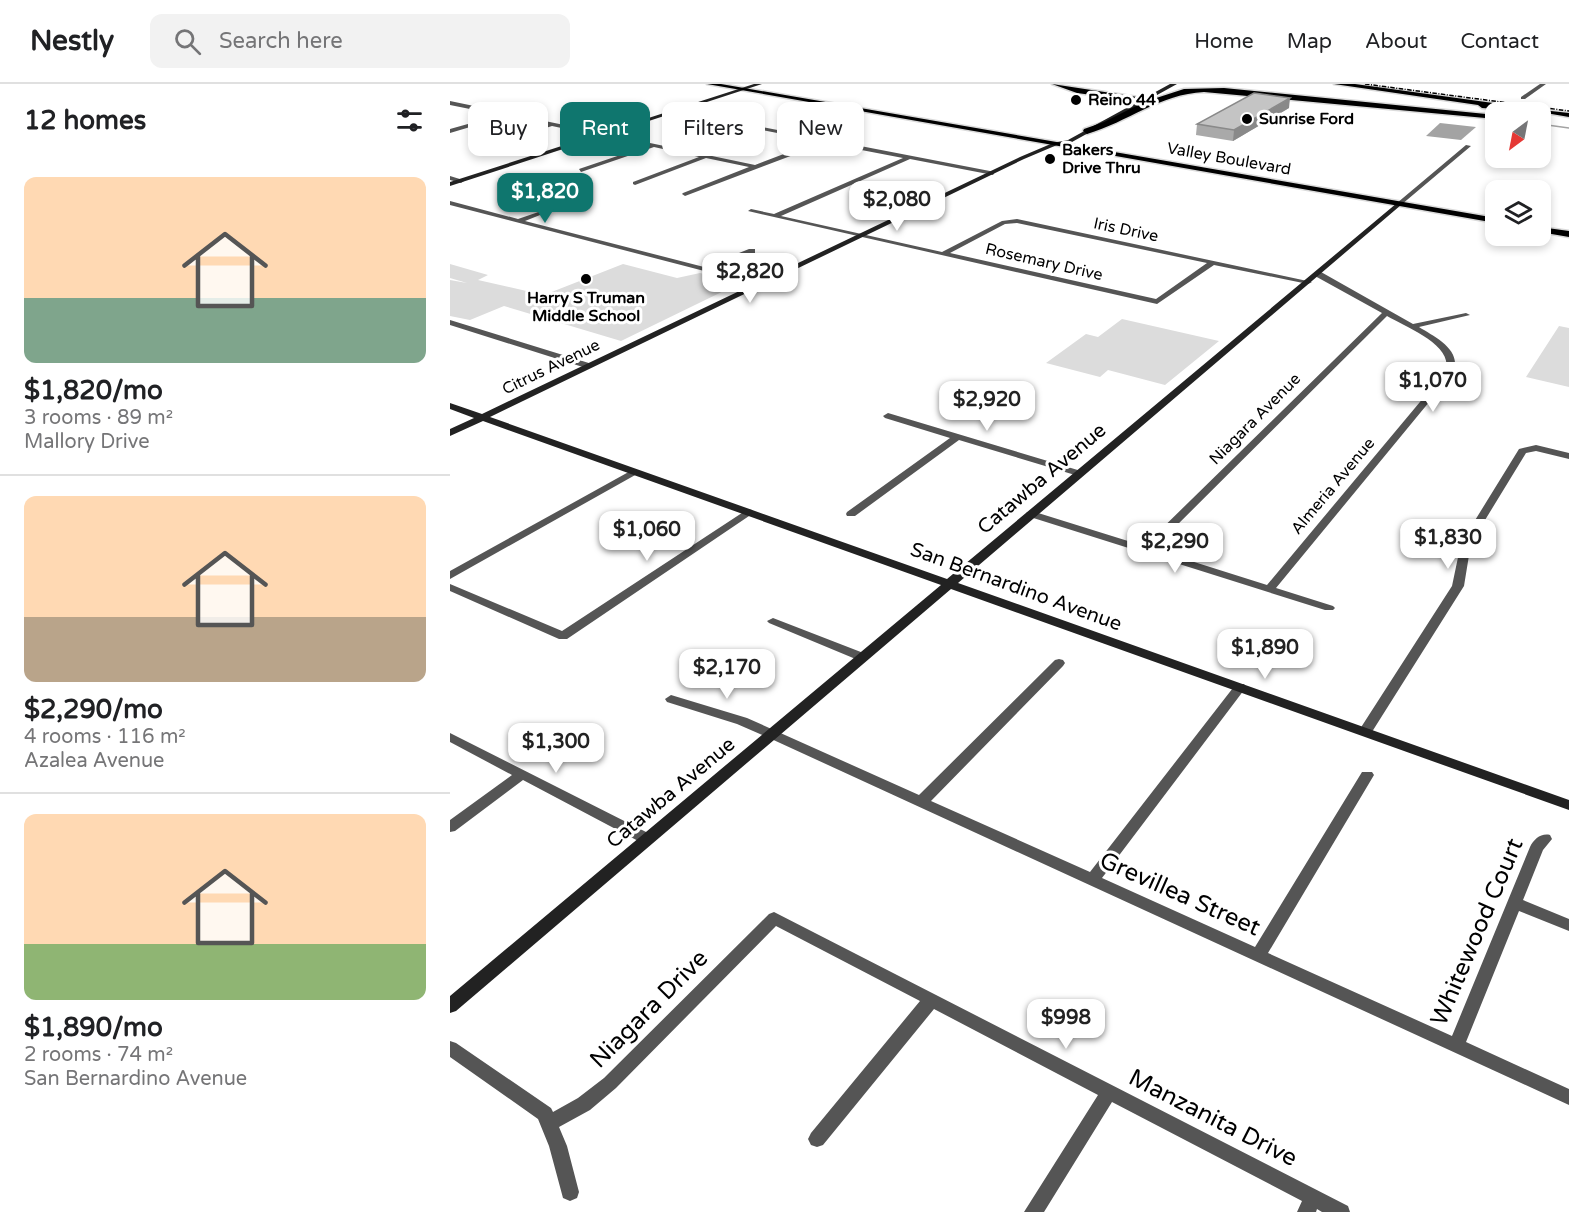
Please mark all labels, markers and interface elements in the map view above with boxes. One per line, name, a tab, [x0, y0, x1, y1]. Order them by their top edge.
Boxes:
search box	[150, 14, 570, 68]
text: Nestly	[30, 24, 114, 58]
icon: search	[171, 25, 204, 58]
text: Search here	[219, 28, 343, 54]
text: Home	[1194, 29, 1254, 54]
text: Map	[1287, 29, 1332, 54]
text: About	[1365, 29, 1427, 54]
text: Contact	[1460, 29, 1539, 54]
place label: Reino 44	[1088, 90, 1156, 110]
marker: Reino 44	[1069, 93, 1083, 107]
chip: Buy	[468, 102, 548, 156]
chip: Rent	[560, 102, 650, 156]
chip: Filters	[662, 102, 765, 156]
chip: New	[777, 102, 864, 156]
north arrow	[1485, 102, 1551, 168]
map controls	[1485, 102, 1551, 246]
icon: filters	[393, 104, 426, 137]
text: 12 homes	[24, 105, 146, 136]
place label: Sunrise Ford	[1259, 109, 1354, 129]
marker: Sunrise Ford	[1240, 112, 1254, 126]
street label: Valley Boulevard	[1165, 138, 1293, 180]
place label: Bakers Drive Thru	[1062, 140, 1141, 178]
marker: Bakers Drive Thru	[1043, 152, 1057, 166]
pin: $1,820	[496, 173, 594, 224]
text: $1,820	[511, 180, 579, 204]
button: layers	[1485, 180, 1551, 246]
pin: $2,080	[848, 181, 946, 232]
text: $2,080	[863, 188, 931, 212]
street label: Iris Drive	[1092, 213, 1160, 247]
icon: home	[171, 216, 279, 324]
street label: Rosemary Drive	[983, 239, 1105, 285]
pin: $2,820	[701, 253, 799, 304]
text: $2,820	[716, 260, 784, 284]
marker: Harry S Truman Middle School	[579, 272, 593, 286]
place label: Harry S Truman Middle School	[527, 288, 645, 326]
street label: Citrus Avenue	[499, 335, 603, 399]
pin: $1,070	[1384, 362, 1482, 413]
street label: Niagara Avenue	[1205, 369, 1305, 469]
text: $1,070	[1399, 369, 1467, 393]
text: $1,820/mo	[24, 375, 163, 406]
pin: $2,920	[938, 381, 1036, 432]
text: $2,920	[953, 388, 1021, 412]
text: 3 rooms · 89 m²	[24, 406, 173, 430]
street label: Catawba Avenue	[973, 418, 1111, 540]
text: Mallory Drive	[24, 430, 150, 454]
street label: Almeria Avenue	[1287, 434, 1379, 538]
pin: $1,060	[598, 511, 696, 562]
text: $1,060	[613, 518, 681, 542]
pin: $1,830	[1399, 519, 1497, 570]
pin: $2,290	[1126, 523, 1224, 574]
text: $1,830	[1414, 526, 1482, 550]
text: $2,290	[1141, 530, 1209, 554]
icon: home	[171, 535, 279, 643]
street label: San Bernardino Avenue	[907, 538, 1125, 636]
pin: $1,890	[1216, 629, 1314, 680]
text: $1,890	[1231, 636, 1299, 660]
pin: $2,170	[678, 649, 776, 700]
text: $2,170	[693, 656, 761, 680]
text: $2,290/mo	[24, 694, 163, 725]
pin: $1,300	[507, 723, 605, 774]
text: 4 rooms · 116 m²	[24, 725, 186, 749]
text: $1,300	[522, 730, 590, 754]
street label: Catawba Avenue	[602, 732, 740, 854]
text: Azalea Avenue	[24, 749, 164, 773]
street label: Whitewood Court	[1424, 834, 1530, 1030]
street label: Grevillea Street	[1095, 846, 1265, 942]
icon: home	[171, 853, 279, 961]
street label: Niagara Drive	[584, 944, 714, 1074]
pin: $998	[1030, 999, 1102, 1050]
text: $998	[1041, 1006, 1091, 1030]
text: $1,890/mo	[24, 1012, 163, 1043]
text: 2 rooms · 74 m²	[24, 1043, 173, 1067]
street label: Manzanita Drive	[1124, 1063, 1302, 1173]
text: San Bernardino Avenue	[24, 1067, 247, 1091]

